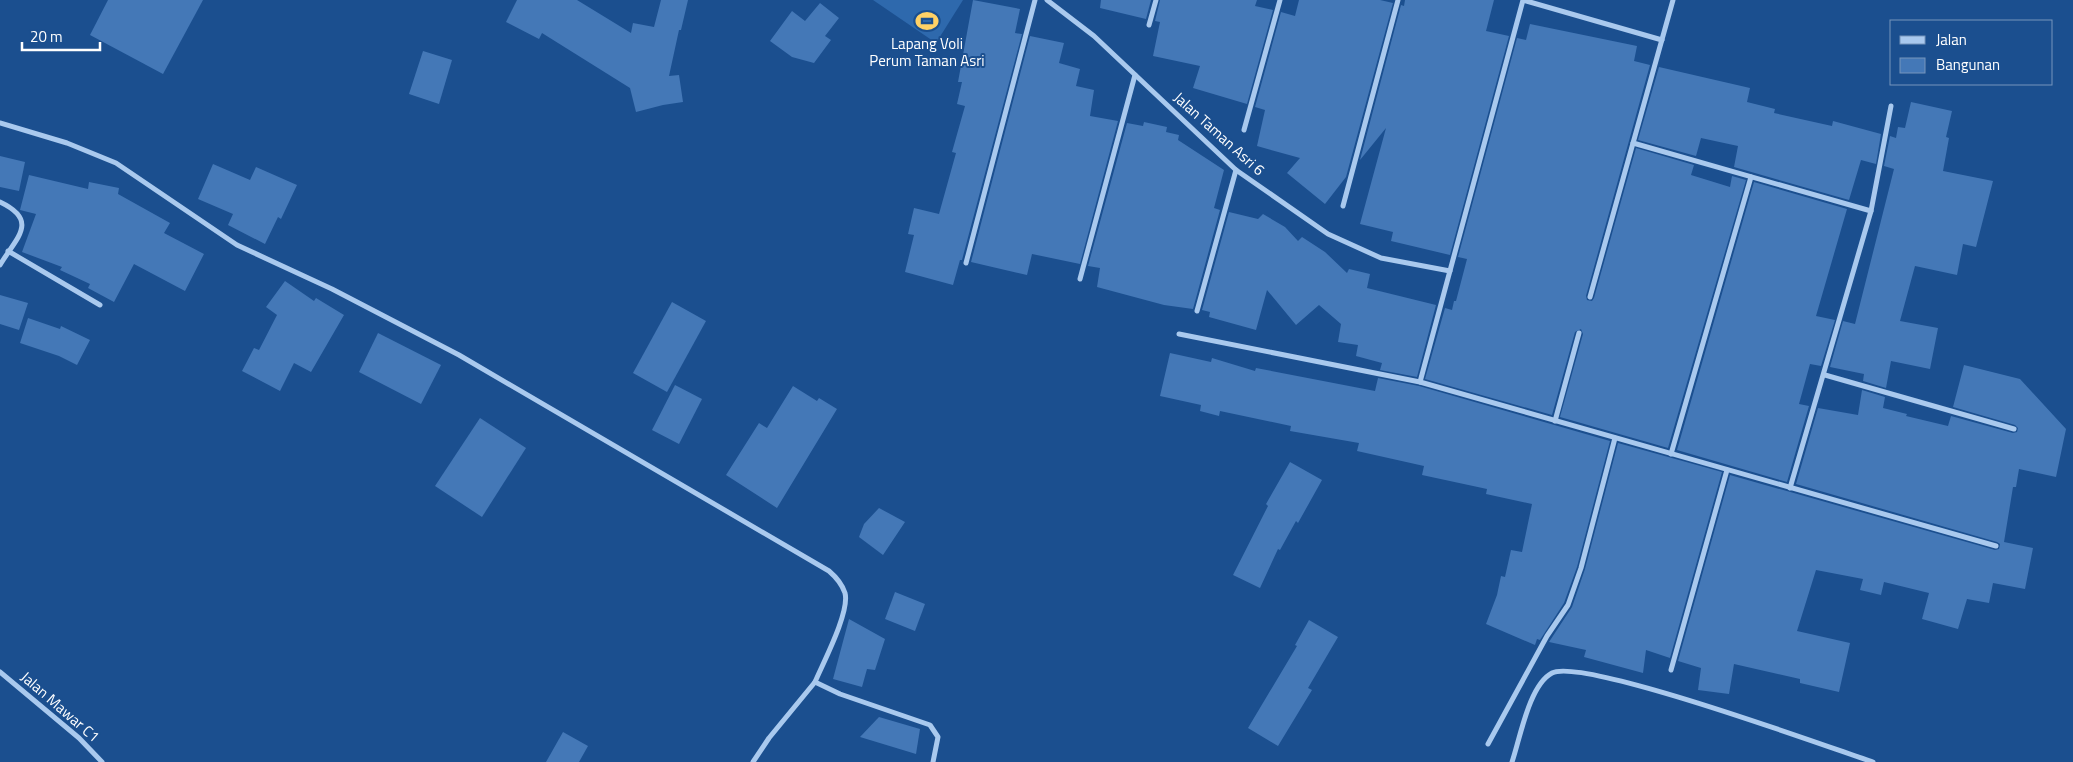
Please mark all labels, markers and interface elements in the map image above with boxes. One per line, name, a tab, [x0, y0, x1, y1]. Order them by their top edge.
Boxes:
sports icon: Lapang Voli Perum Taman Asri	[914, 8, 940, 34]
scale bar	[22, 20, 100, 52]
legend	[1890, 20, 2053, 85]
text: 20 m	[30, 25, 63, 48]
text: Jalan	[1936, 28, 1967, 51]
place label: Lapang Voli Perum Taman Asri	[869, 32, 985, 72]
text: Bangunan	[1936, 53, 2000, 76]
street label: Jalan Taman Asri 6	[1169, 86, 1270, 181]
street label: Jalan Mawar C1	[16, 666, 105, 748]

